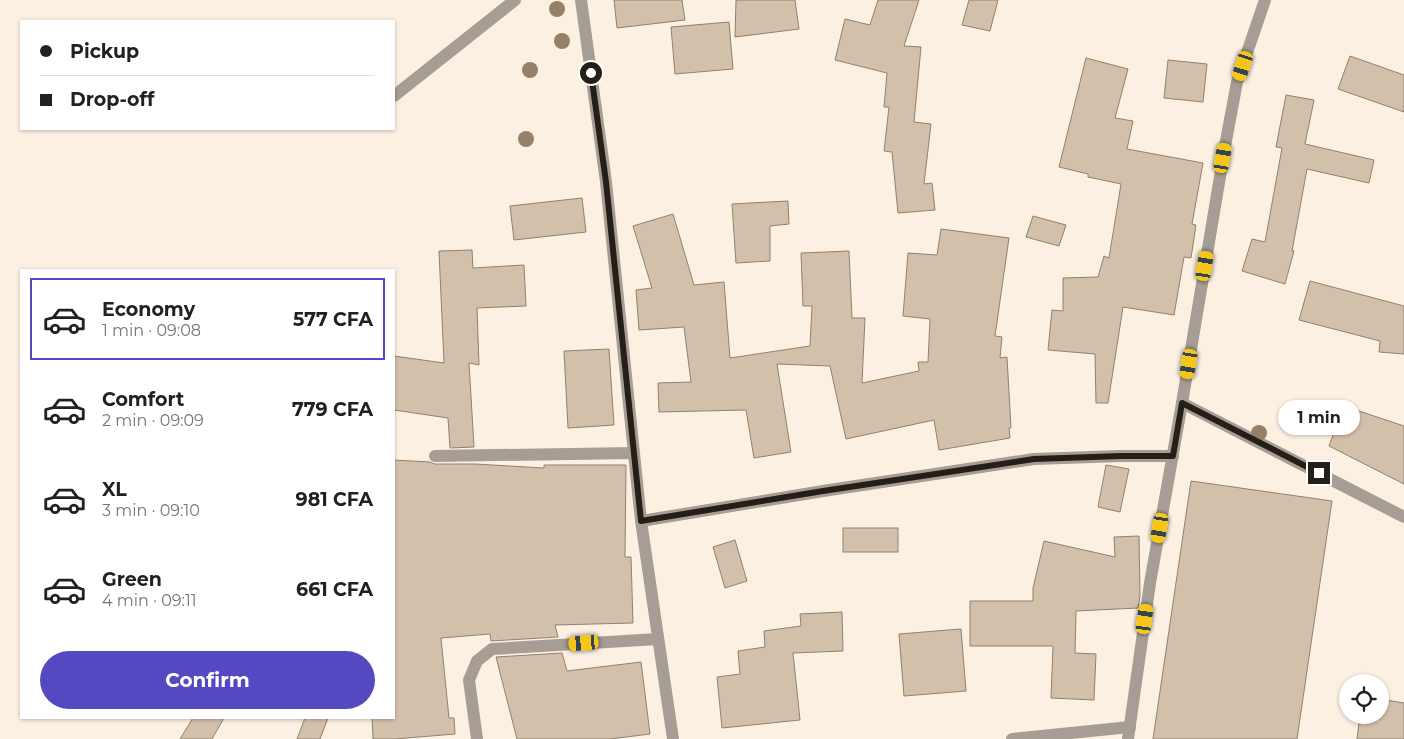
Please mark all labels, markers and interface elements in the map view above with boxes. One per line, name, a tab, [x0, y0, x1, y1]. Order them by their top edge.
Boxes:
text: Pickup	[70, 40, 139, 63]
car	[1231, 49, 1254, 83]
route start	[580, 62, 602, 84]
text: Drop-off	[70, 88, 154, 111]
car	[1213, 142, 1232, 174]
car	[1195, 250, 1214, 282]
icon: car	[42, 297, 87, 342]
text: Economy	[102, 298, 195, 321]
text: 577 CFA	[293, 308, 373, 331]
text: 1 min · 09:08	[102, 321, 201, 340]
car	[1179, 348, 1198, 380]
icon: car	[42, 387, 87, 432]
text: Comfort	[102, 388, 184, 411]
text: 779 CFA	[292, 398, 373, 421]
callout: 1 min	[1278, 400, 1360, 436]
text: 1 min	[1297, 408, 1341, 427]
text: 2 min · 09:09	[102, 411, 204, 430]
route end	[1308, 462, 1330, 484]
icon: car	[42, 477, 87, 522]
text: XL	[102, 478, 127, 501]
text: 981 CFA	[296, 488, 373, 511]
text: 3 min · 09:10	[102, 501, 200, 520]
car	[1150, 512, 1169, 544]
icon: car	[42, 567, 87, 612]
text: Green	[102, 568, 162, 591]
text: 661 CFA	[296, 578, 373, 601]
text: 4 min · 09:11	[102, 591, 197, 610]
car	[1135, 603, 1154, 635]
car	[568, 634, 599, 652]
button: Confirm	[40, 651, 375, 709]
map controls	[1339, 674, 1389, 724]
button: locate	[1339, 674, 1389, 724]

